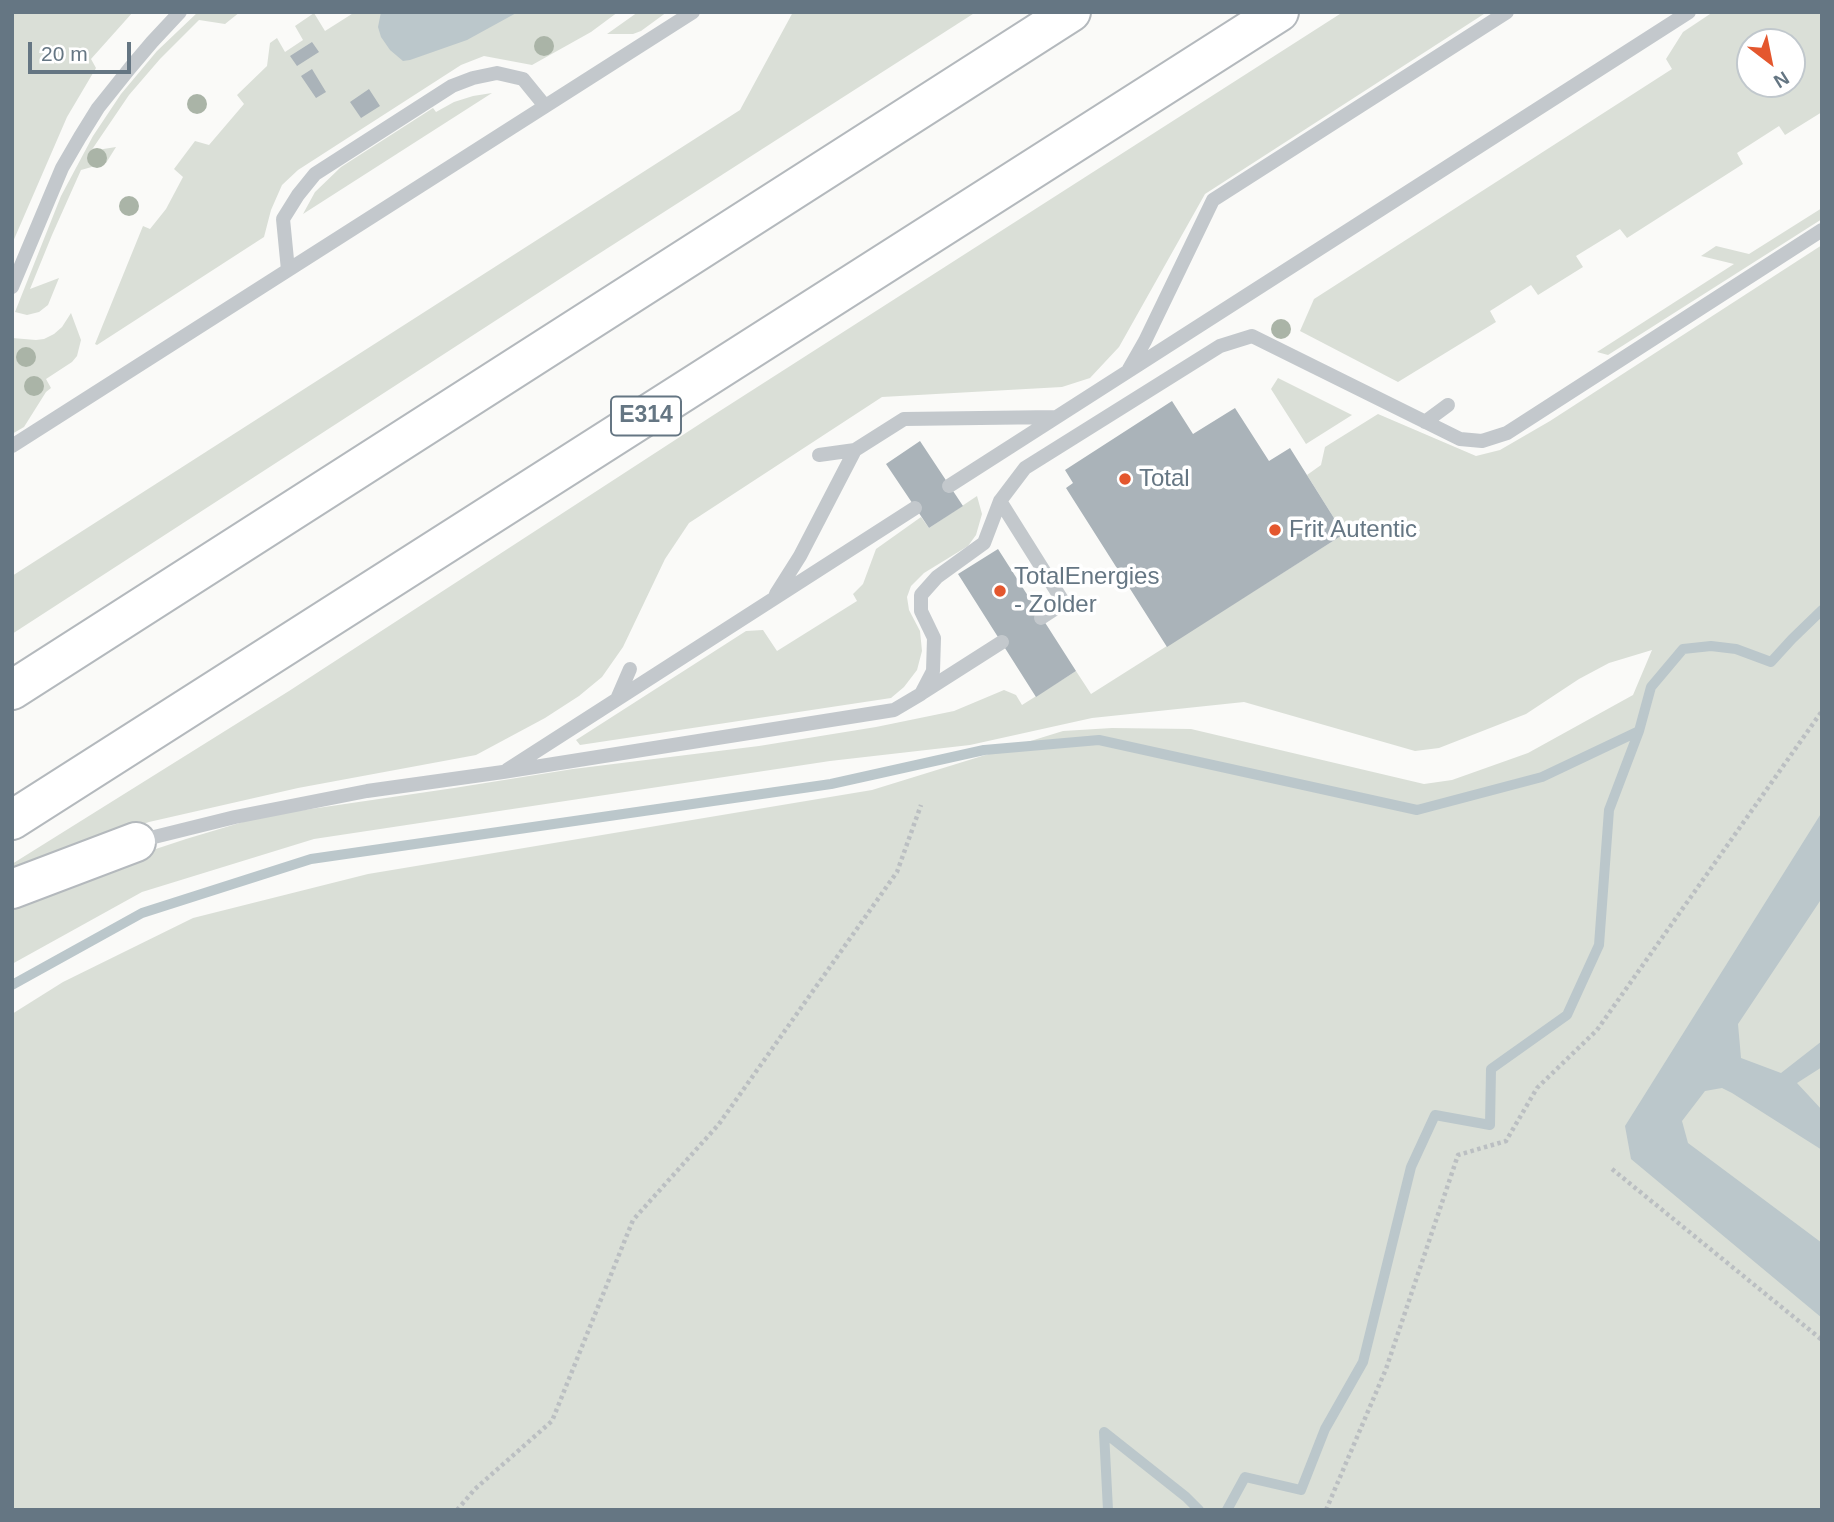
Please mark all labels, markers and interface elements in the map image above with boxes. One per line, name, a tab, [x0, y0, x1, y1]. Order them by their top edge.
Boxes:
scale bar	[32, 28, 135, 72]
north arrow	[1736, 28, 1806, 98]
text: 20 m	[41, 42, 88, 65]
text: N	[1770, 67, 1793, 92]
road number: E314	[611, 396, 681, 436]
place label: Total	[1139, 465, 1190, 493]
marker: Total	[1117, 471, 1133, 487]
place label: Frit Autentic	[1289, 516, 1417, 544]
marker: Frit Autentic	[1267, 522, 1283, 538]
place label: TotalEnergies - Zolder	[1014, 563, 1159, 619]
marker: TotalEnergies - Zolder	[992, 583, 1008, 599]

